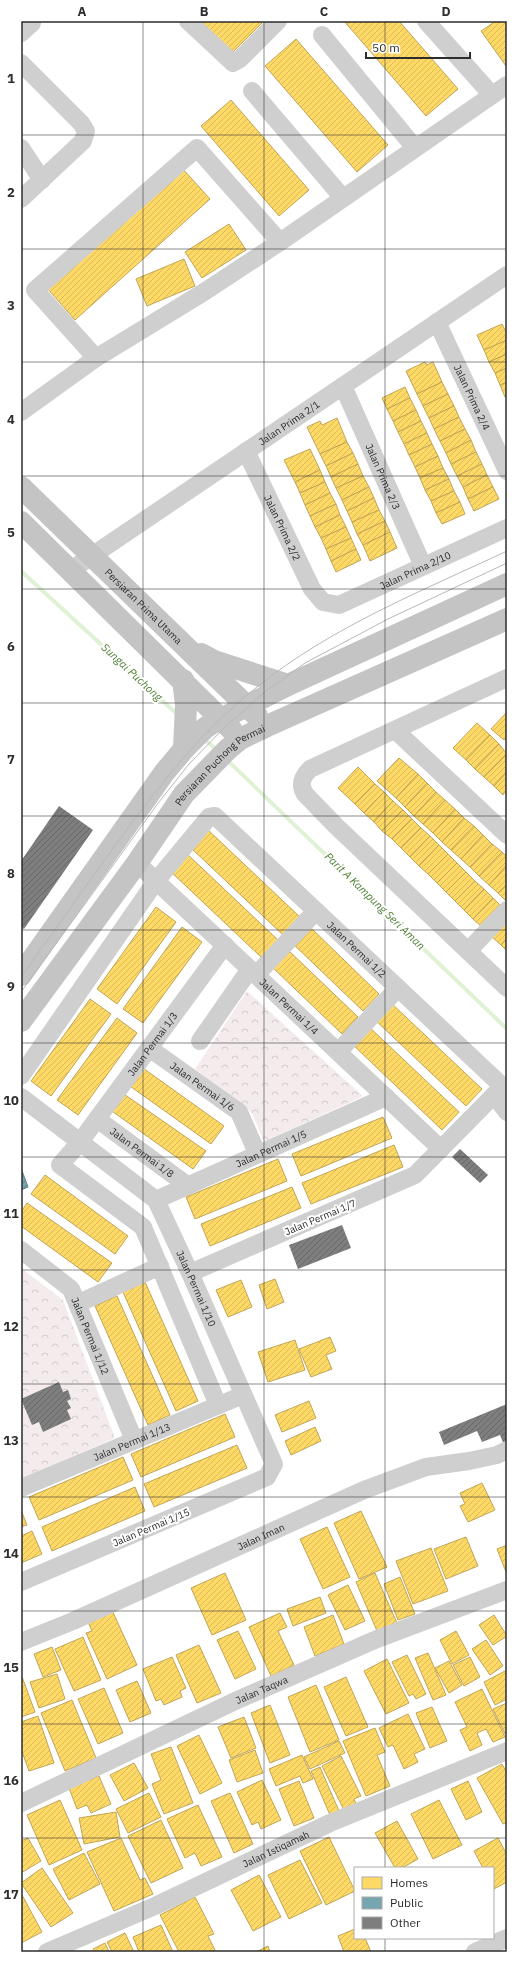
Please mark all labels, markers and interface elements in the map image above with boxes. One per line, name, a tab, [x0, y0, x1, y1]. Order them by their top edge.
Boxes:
text: A	[78, 3, 87, 20]
text: B	[200, 3, 209, 20]
text: C	[320, 3, 329, 20]
text: D	[441, 3, 451, 20]
scale bar	[366, 34, 470, 60]
text: 50 m	[372, 40, 400, 55]
text: 1	[7, 70, 15, 87]
text: 2	[7, 184, 15, 201]
text: 3	[7, 297, 15, 314]
street label: Jalan Prima 2/4	[451, 362, 493, 432]
street label: Jalan Prima 2/1	[256, 398, 322, 448]
text: 4	[7, 411, 15, 428]
street label: Jalan Prima 2/3	[362, 442, 403, 512]
street label: Jalan Prima 2/2	[261, 493, 303, 563]
text: 5	[7, 524, 15, 541]
street label: Jalan Prima 2/10	[378, 549, 453, 593]
street label: Persiaran Prima Utama	[102, 566, 185, 647]
text: 6	[7, 638, 15, 655]
water label: Sungai Puchong	[99, 640, 166, 704]
street label: Persiaran Puchong Permai	[172, 722, 267, 808]
text: 7	[7, 751, 15, 768]
water label: Parit A Kampung Seri Aman	[322, 849, 428, 953]
text: 8	[7, 865, 15, 882]
street label: Jalan Permai 1/2	[324, 919, 389, 981]
street label: Jalan Permai 1/4	[257, 976, 321, 1037]
text: 9	[7, 978, 15, 995]
street label: Jalan Permai 1/3	[125, 1010, 180, 1079]
street label: Jalan Permai 1/6	[168, 1059, 237, 1114]
text: 10	[3, 1092, 19, 1109]
street label: Jalan Permai 1/8	[107, 1125, 177, 1180]
street label: Jalan Permai 1/5	[234, 1127, 309, 1171]
street label: Jalan Permai 1/7	[283, 1197, 358, 1238]
text: 11	[3, 1205, 19, 1222]
street label: Jalan Permai 1/10	[173, 1248, 219, 1329]
street label: Jalan Permai 1/12	[68, 1295, 112, 1376]
text: 12	[3, 1318, 19, 1335]
street label: Jalan Permai 1/13	[91, 1420, 172, 1464]
text: 13	[3, 1432, 19, 1449]
street label: Jalan Permai 1/15	[111, 1505, 192, 1550]
street label: Jalan Iman	[235, 1521, 287, 1553]
text: 14	[3, 1545, 19, 1562]
text: 15	[3, 1659, 19, 1676]
street label: Jalan Taqwa	[234, 1673, 290, 1707]
text: 16	[3, 1772, 19, 1789]
street label: Jalan Istiqamah	[240, 1828, 311, 1871]
legend	[354, 1867, 494, 1939]
text: Homes	[390, 1875, 428, 1890]
text: 17	[3, 1886, 19, 1903]
text: Public	[390, 1895, 423, 1910]
text: Other	[390, 1915, 421, 1930]

